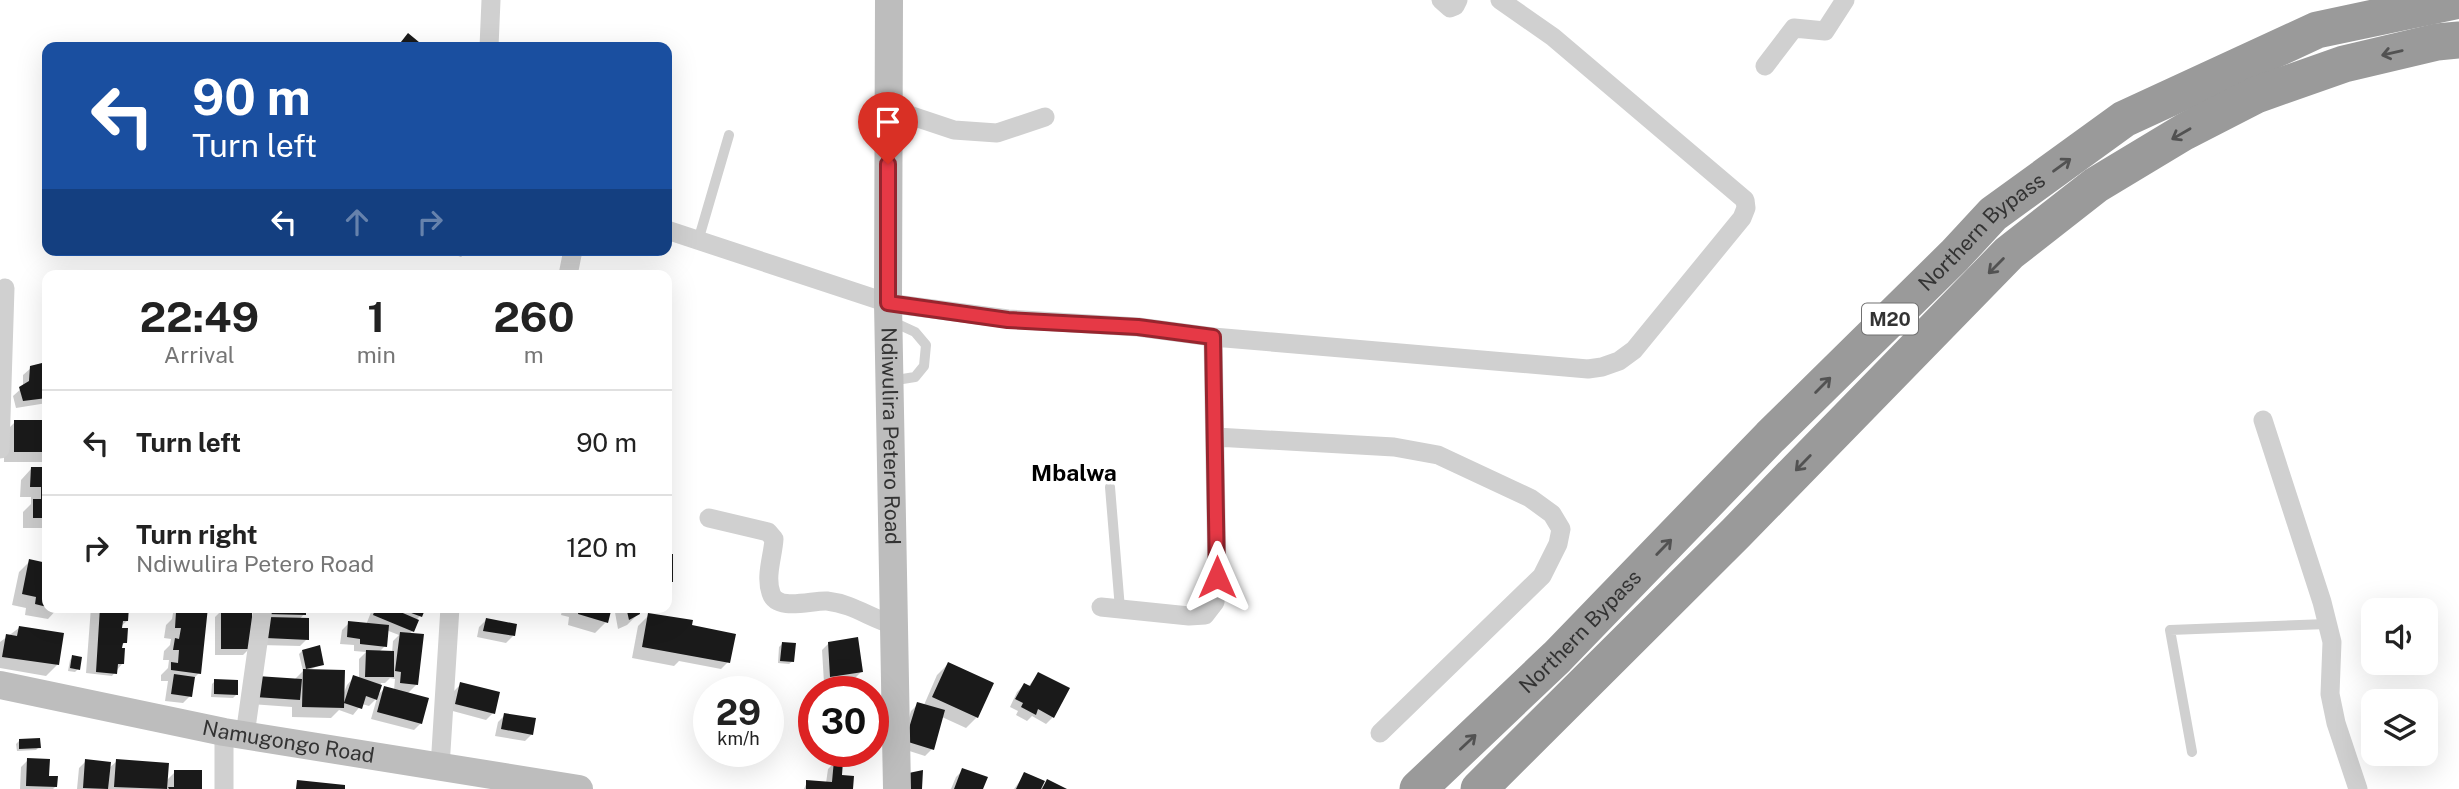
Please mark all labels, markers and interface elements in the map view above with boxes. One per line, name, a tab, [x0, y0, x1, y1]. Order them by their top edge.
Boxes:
one-way arrow	[2381, 47, 2404, 60]
text: 90 m	[192, 68, 311, 126]
icon: left	[77, 70, 168, 161]
pin	[858, 92, 918, 164]
icon: arrive	[869, 103, 907, 141]
text: Turn left	[192, 127, 317, 164]
one-way arrow	[2171, 128, 2191, 142]
one-way arrow	[2052, 157, 2071, 172]
street label: Northern Bypass	[1913, 167, 2050, 296]
icon: left	[265, 203, 303, 241]
icon: ahead	[338, 203, 376, 241]
icon: right	[411, 203, 449, 241]
one-way arrow	[1988, 257, 2005, 274]
text: 22:49	[139, 292, 259, 341]
text: 1	[367, 292, 385, 341]
text: 260	[493, 292, 575, 341]
road number: M20	[1862, 304, 1918, 334]
street label: Ndiwulira Petero Road	[876, 327, 905, 545]
text: Arrival	[164, 341, 235, 368]
text: min	[357, 341, 396, 368]
text: m	[524, 341, 544, 368]
one-way arrow	[1814, 377, 1831, 394]
icon: left	[77, 424, 115, 462]
text: Turn left	[136, 427, 241, 458]
text: 90 m	[576, 427, 637, 458]
one-way arrow	[1794, 455, 1811, 472]
district label: Mbalwa	[1031, 459, 1117, 486]
text: Turn right	[136, 519, 258, 550]
icon: right	[77, 529, 115, 567]
text: 120 m	[566, 532, 637, 563]
one-way arrow	[1655, 539, 1672, 556]
position arrow	[1180, 540, 1254, 614]
text: Ndiwulira Petero Road	[136, 550, 374, 577]
street label: Northern Bypass	[1514, 565, 1646, 698]
map controls	[2361, 598, 2438, 766]
button: sound	[2361, 598, 2438, 675]
speed limit sign: 30	[798, 676, 889, 767]
button: layers	[2361, 689, 2438, 766]
text: 29	[716, 692, 761, 733]
street label: Namugongo Road	[200, 715, 376, 768]
text: km/h	[717, 728, 760, 749]
one-way arrow	[1459, 734, 1476, 751]

